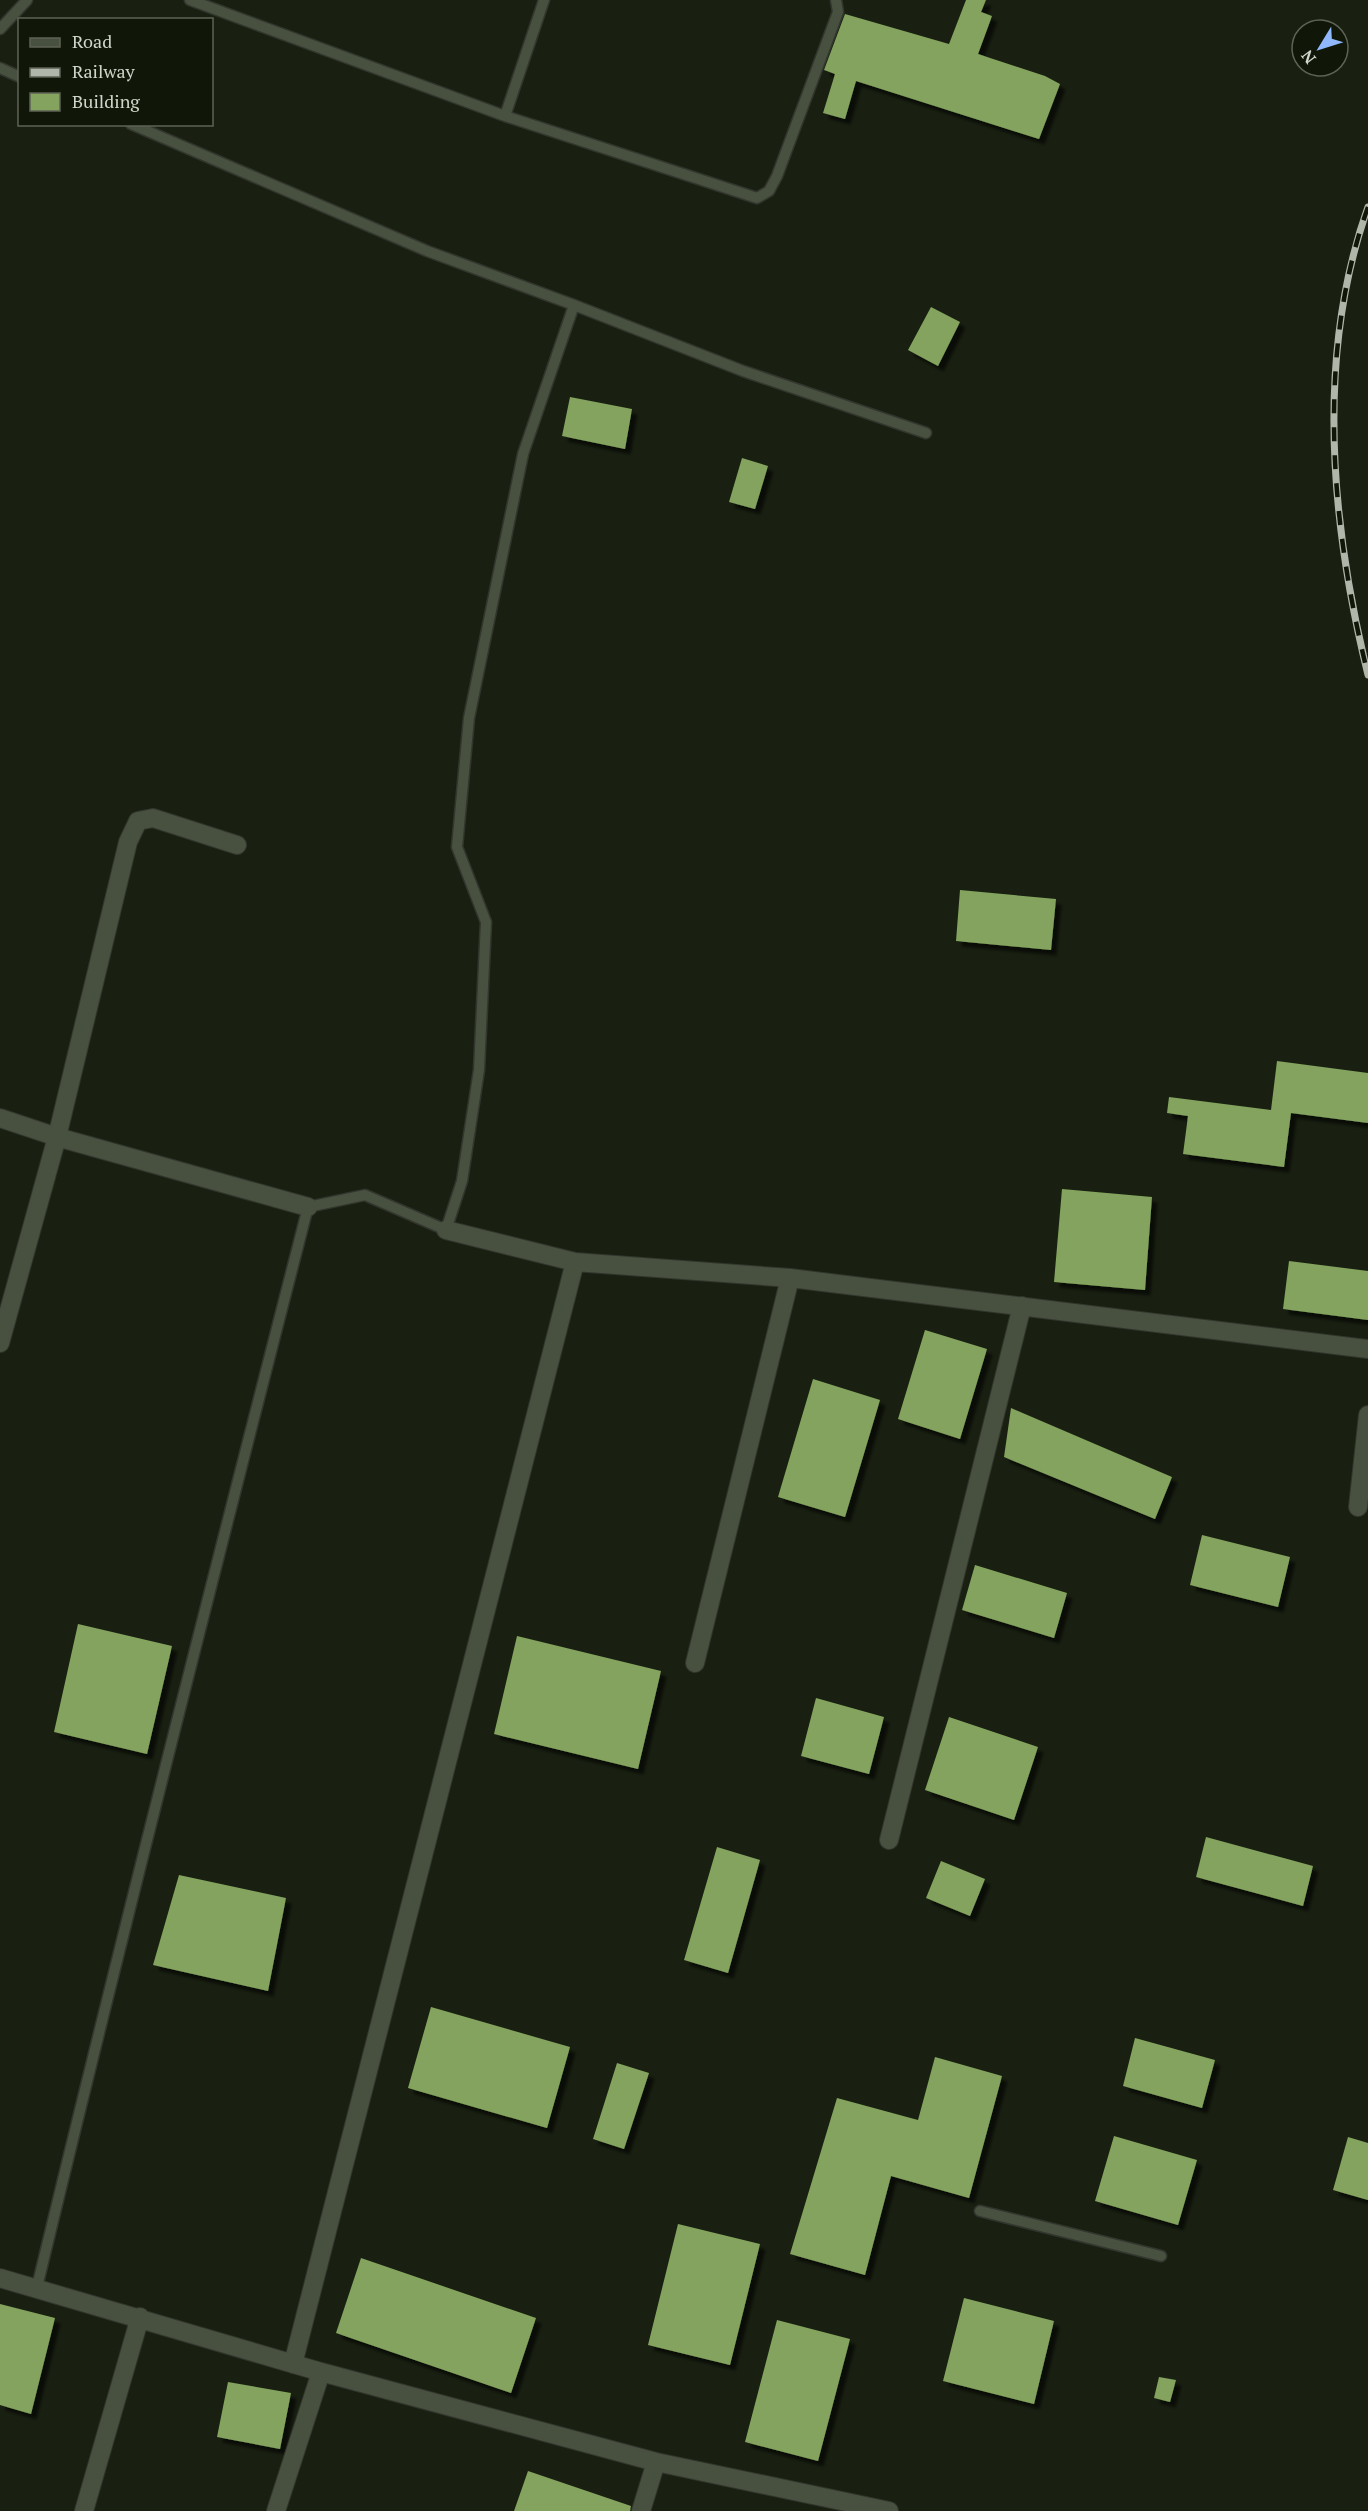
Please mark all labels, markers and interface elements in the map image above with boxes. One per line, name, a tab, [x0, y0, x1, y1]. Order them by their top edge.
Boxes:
legend	[18, 18, 213, 126]
north arrow	[1290, 18, 1350, 78]
text: Road	[72, 29, 112, 53]
text: N	[1296, 46, 1321, 69]
text: Railway	[72, 59, 136, 83]
text: Building	[72, 89, 140, 113]

